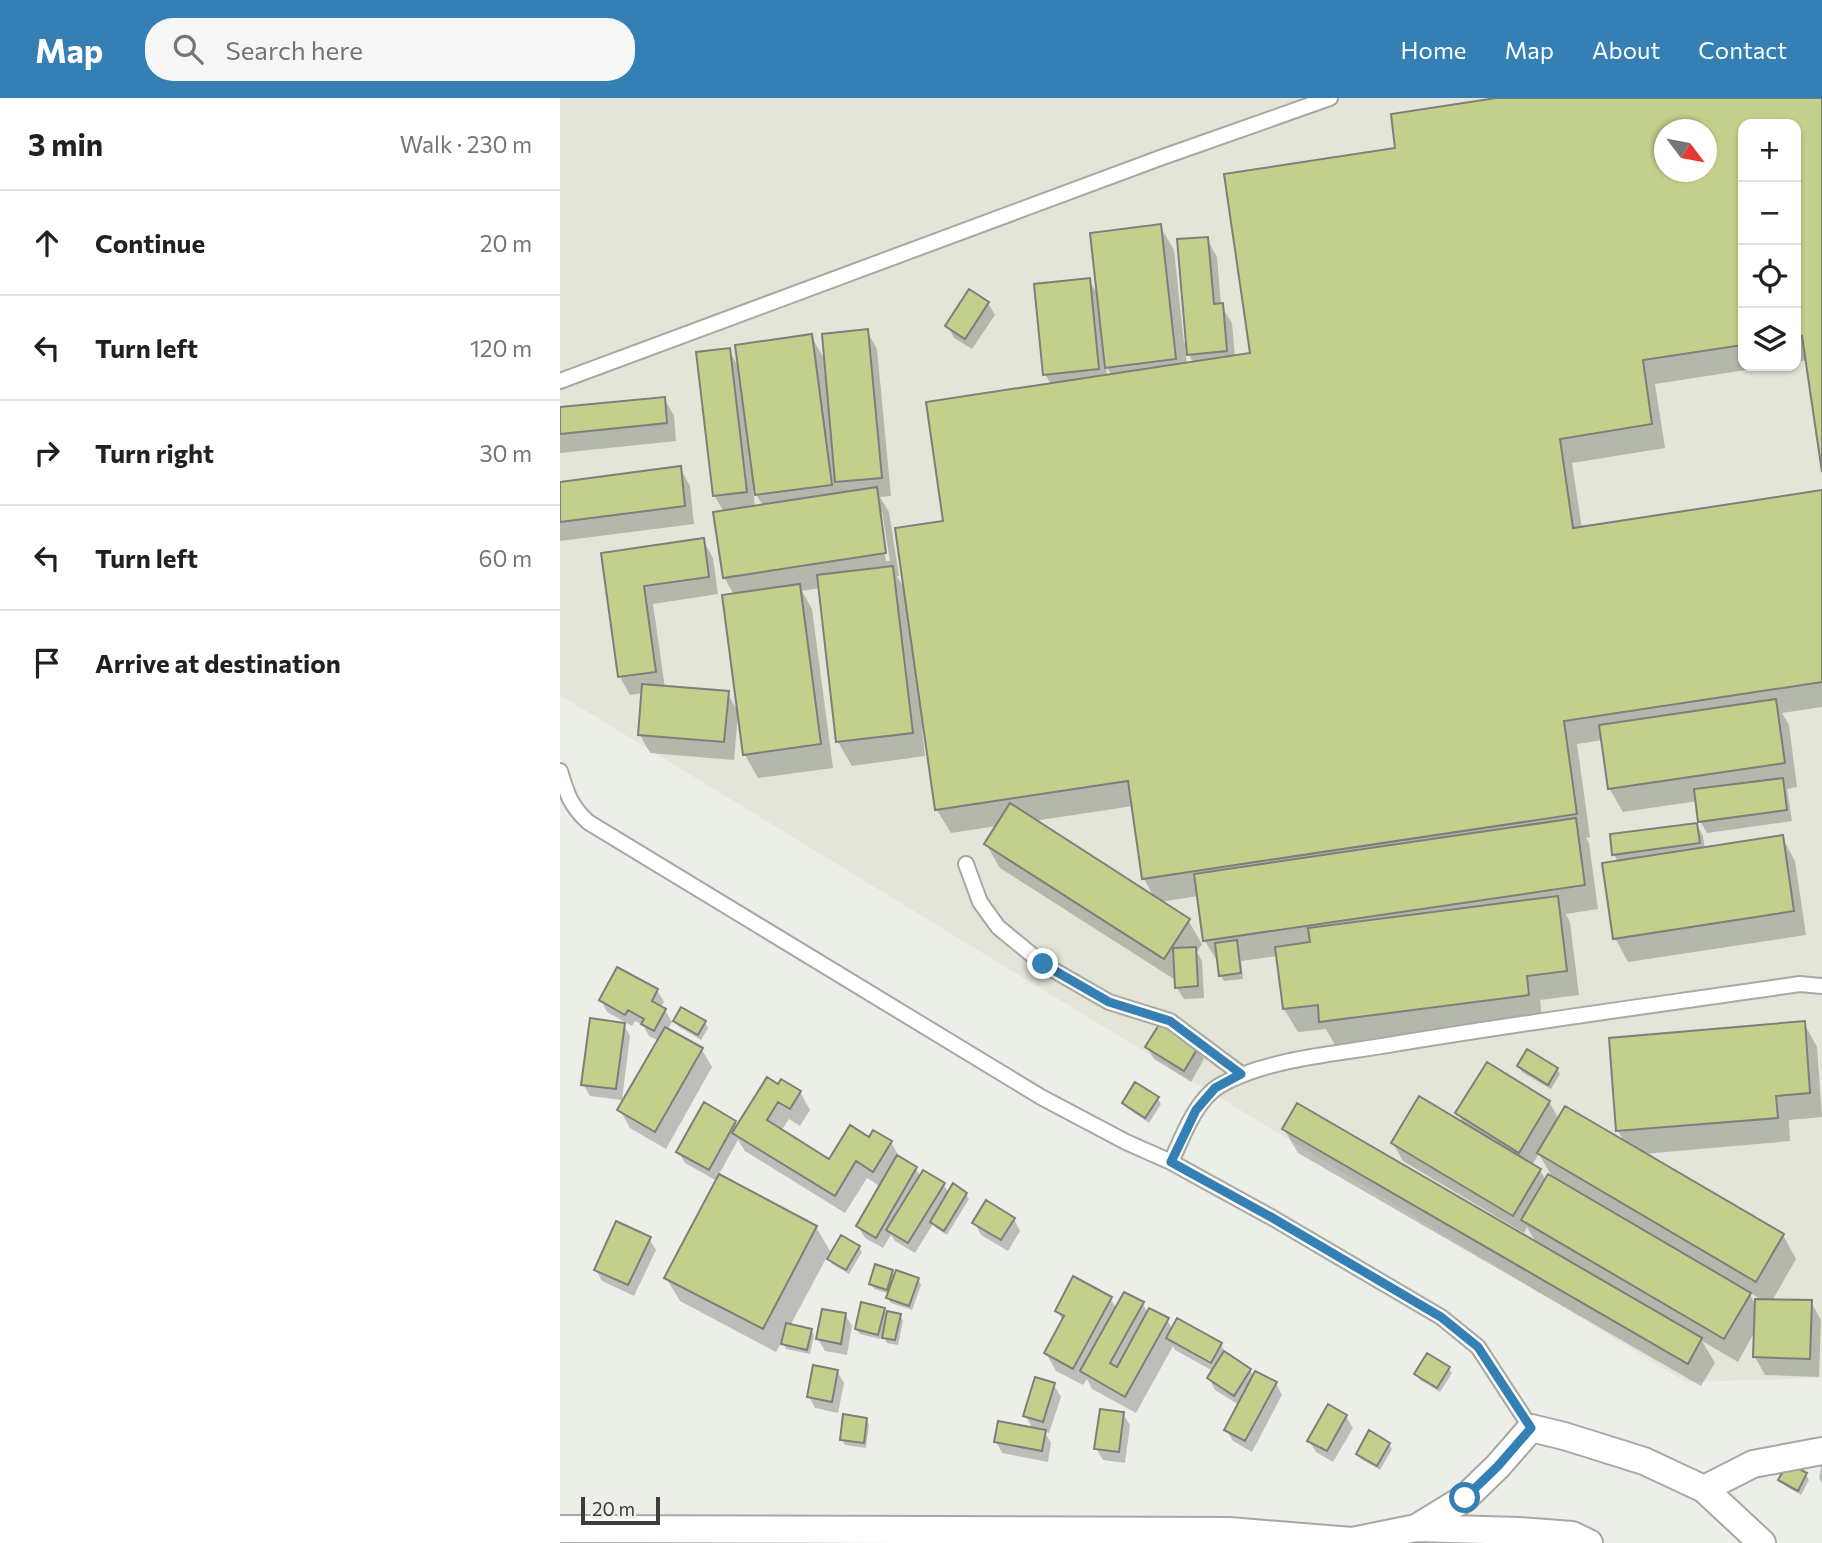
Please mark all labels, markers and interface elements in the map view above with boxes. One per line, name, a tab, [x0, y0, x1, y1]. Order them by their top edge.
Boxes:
search box	[145, 18, 635, 81]
text: Map	[35, 29, 103, 70]
icon: search	[169, 30, 207, 68]
text: Search here	[225, 34, 363, 65]
text: Home	[1401, 35, 1467, 64]
text: Map	[1505, 35, 1554, 64]
text: About	[1592, 35, 1660, 64]
text: Contact	[1698, 35, 1787, 64]
north arrow	[1654, 119, 1717, 182]
map controls	[1738, 119, 1801, 371]
button: +	[1738, 119, 1801, 182]
text: 3 min	[28, 125, 103, 162]
text: Walk · 230 m	[400, 130, 532, 158]
button: −	[1738, 182, 1801, 245]
icon: ahead	[28, 224, 66, 262]
text: Continue	[95, 227, 205, 258]
text: 20 m	[480, 229, 532, 257]
button: locate	[1738, 245, 1801, 308]
button: layers	[1738, 308, 1801, 371]
icon: left	[28, 329, 66, 367]
text: Turn left	[95, 332, 198, 363]
text: 120 m	[470, 334, 532, 362]
icon: right	[28, 434, 66, 472]
text: Turn right	[95, 437, 214, 468]
text: 30 m	[479, 439, 532, 467]
icon: left	[28, 539, 66, 577]
text: Turn left	[95, 542, 198, 573]
text: 60 m	[479, 544, 532, 572]
icon: arrive	[28, 644, 66, 682]
text: Arrive at destination	[95, 647, 341, 678]
route end	[1027, 948, 1058, 979]
route start	[1449, 1482, 1480, 1513]
scale bar	[581, 1494, 660, 1526]
text: 20 m	[592, 1497, 635, 1520]

